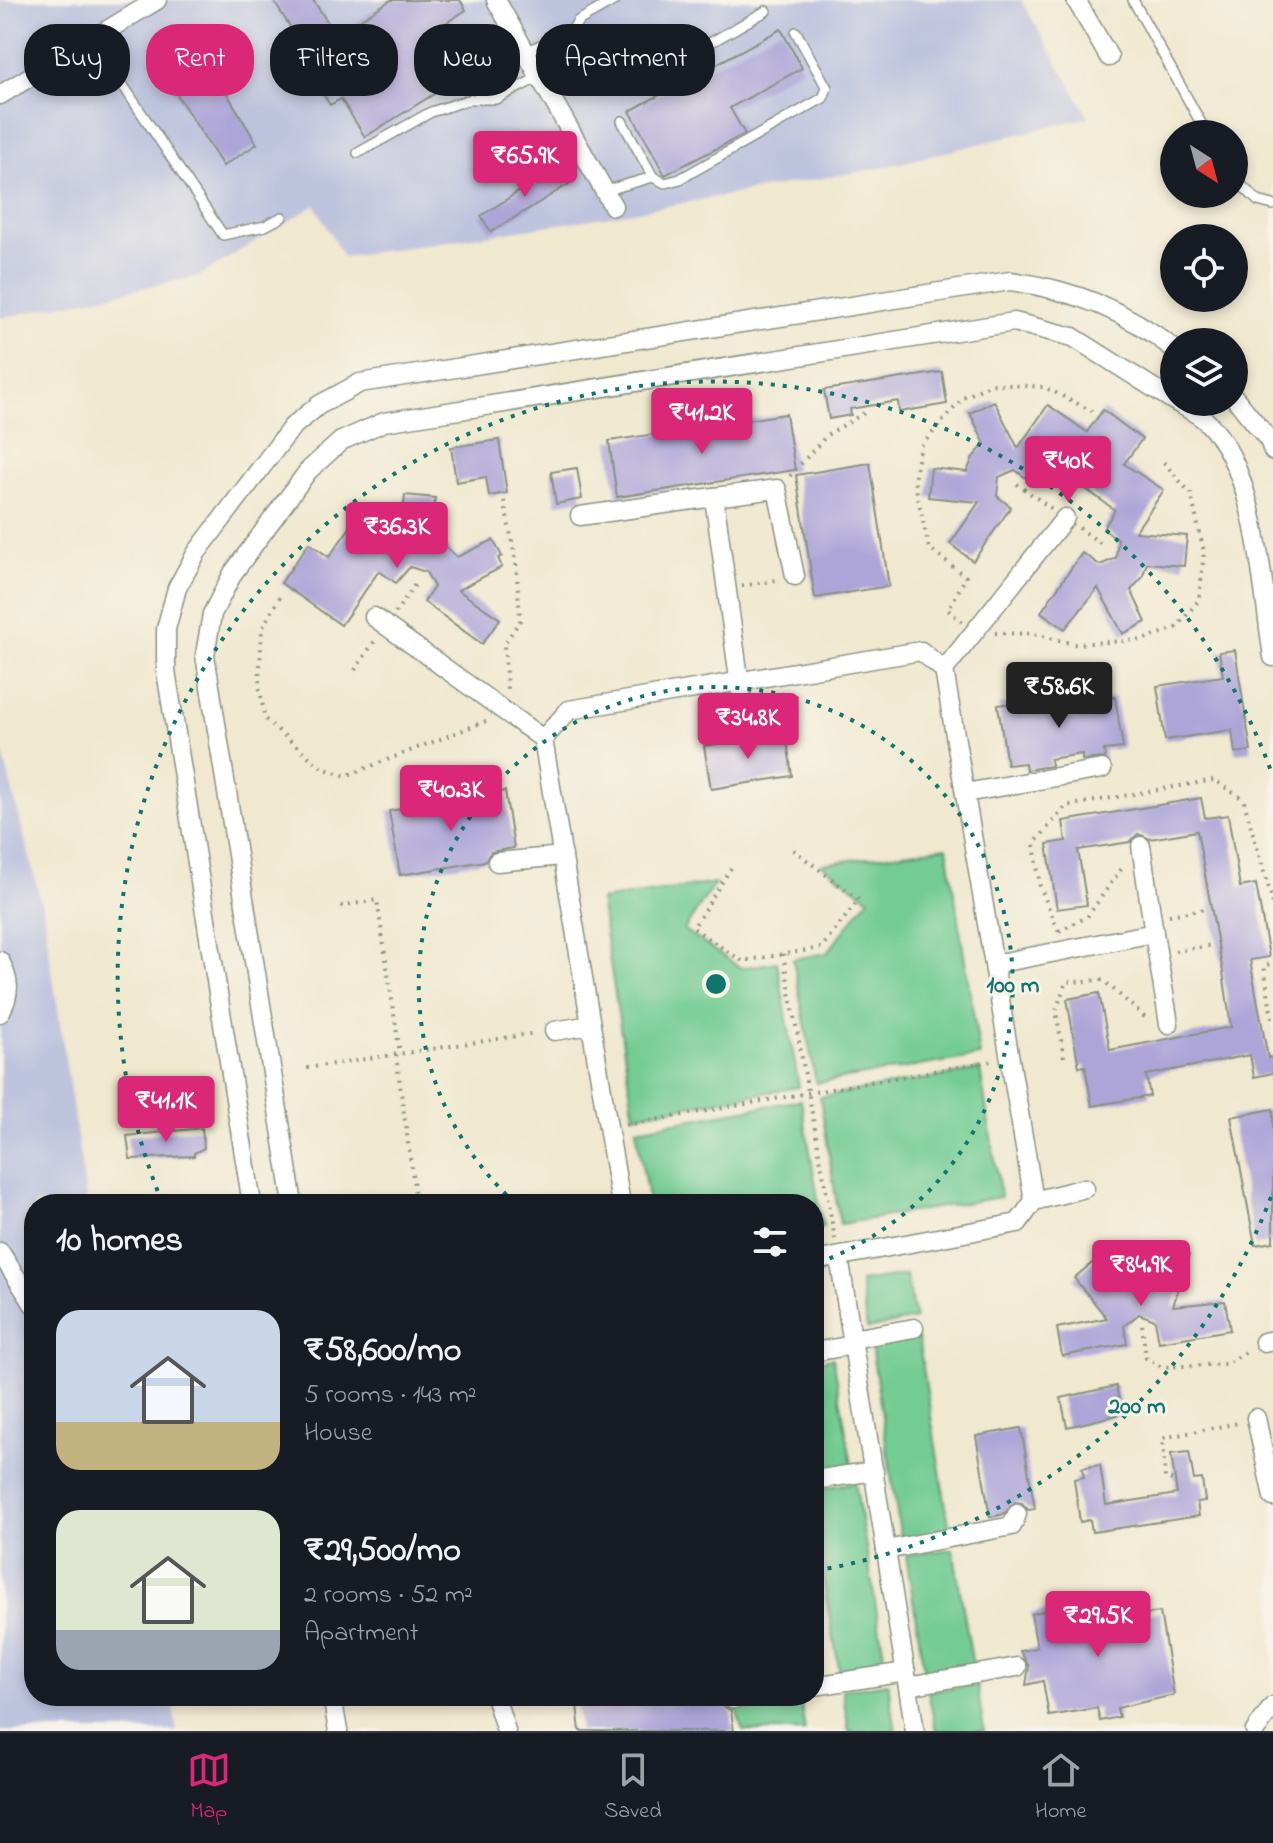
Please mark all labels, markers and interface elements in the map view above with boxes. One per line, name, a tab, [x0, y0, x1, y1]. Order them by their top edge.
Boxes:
chip: Buy	[24, 24, 130, 96]
chip: Rent	[146, 24, 254, 96]
chip: Filters	[270, 24, 398, 96]
chip: New	[414, 24, 520, 96]
chip: Apartment	[536, 24, 715, 96]
north arrow	[1160, 120, 1248, 208]
map controls	[1160, 120, 1248, 416]
pin: ₹65.9K	[460, 131, 590, 199]
text: ₹65.9K	[491, 138, 559, 176]
button: locate	[1160, 224, 1248, 312]
button: layers	[1160, 328, 1248, 416]
pin: ₹41.2K	[637, 388, 767, 456]
text: ₹41.2K	[669, 395, 735, 433]
pin: ₹40K	[1021, 436, 1115, 504]
text: ₹40K	[1043, 443, 1093, 481]
pin: ₹36.3K	[332, 502, 462, 570]
text: ₹36.3K	[364, 509, 430, 547]
pin: ₹58.6K	[994, 662, 1124, 730]
text: ₹58.6K	[1024, 669, 1094, 707]
pin: ₹34.8K	[683, 693, 813, 761]
text: ₹34.8K	[716, 700, 780, 738]
pin: ₹40.3K	[386, 765, 516, 833]
text: ₹40.3K	[418, 772, 484, 810]
text: 100 m	[987, 969, 1040, 1004]
centre of rings	[702, 970, 730, 998]
pin: ₹41.1K	[101, 1076, 231, 1144]
text: ₹41.1K	[136, 1083, 196, 1121]
text: 10 homes	[56, 1217, 183, 1267]
icon: filters	[748, 1220, 792, 1264]
pin: ₹84.9K	[1076, 1240, 1206, 1308]
text: ₹84.9K	[1110, 1247, 1172, 1285]
text: ₹58,600/mo	[304, 1327, 461, 1377]
icon: home	[120, 1342, 216, 1438]
text: 5 rooms · 143 m²	[304, 1377, 477, 1415]
text: 200 m	[1107, 1390, 1166, 1425]
text: House	[304, 1415, 372, 1453]
text: ₹29,500/mo	[304, 1527, 461, 1577]
icon: home	[120, 1542, 216, 1638]
text: 2 rooms · 52 m²	[304, 1577, 473, 1615]
pin: ₹29.5K	[1033, 1591, 1163, 1659]
text: ₹29.5K	[1063, 1598, 1133, 1636]
text: Apartment	[304, 1615, 418, 1653]
tab: Map	[187, 1748, 231, 1828]
tab: Saved	[604, 1748, 662, 1828]
tab: Home	[1035, 1748, 1086, 1828]

